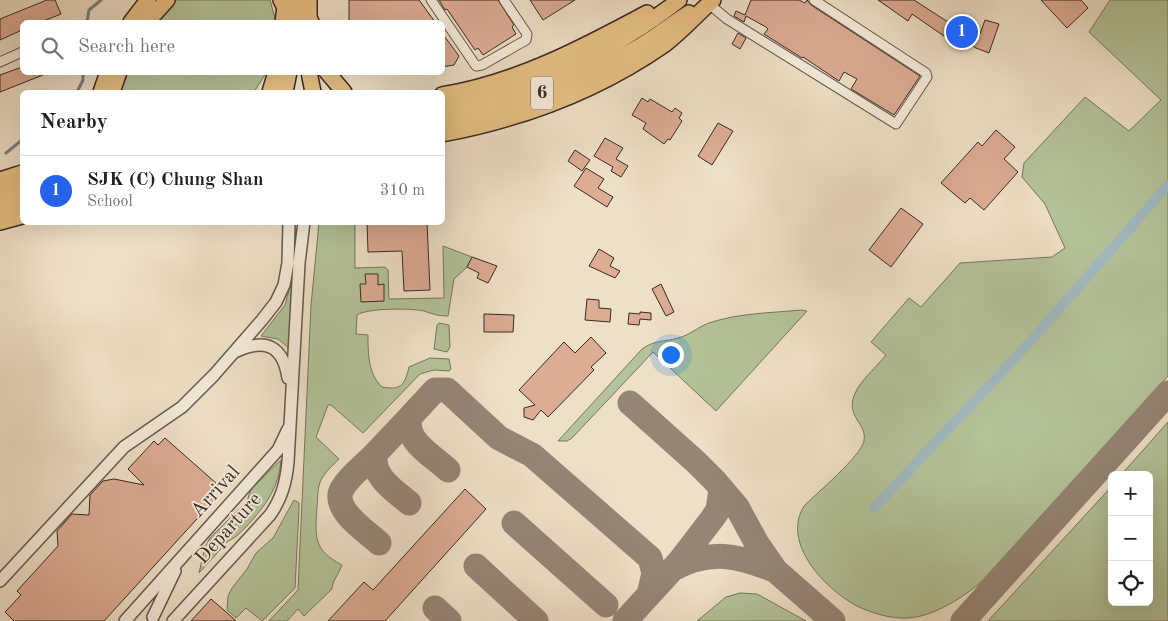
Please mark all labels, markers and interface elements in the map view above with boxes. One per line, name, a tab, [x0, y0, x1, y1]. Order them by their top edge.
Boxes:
pin: 1	[946, 13, 978, 51]
search box	[20, 20, 445, 75]
icon: search	[38, 34, 66, 62]
text: Search here	[78, 38, 175, 57]
road number: 6	[531, 76, 553, 110]
text: Nearby	[40, 112, 108, 133]
text: SJK (C) Chung Shan	[87, 171, 264, 190]
text: 1	[51, 183, 61, 199]
text: 310 m	[380, 183, 425, 199]
text: School	[87, 194, 133, 210]
your location	[658, 342, 684, 368]
street label: Arrival	[188, 462, 244, 522]
map controls	[1108, 471, 1153, 606]
button: +	[1108, 471, 1153, 516]
street label: Departure	[192, 489, 266, 569]
button: −	[1108, 516, 1153, 561]
button: locate	[1108, 561, 1153, 606]

